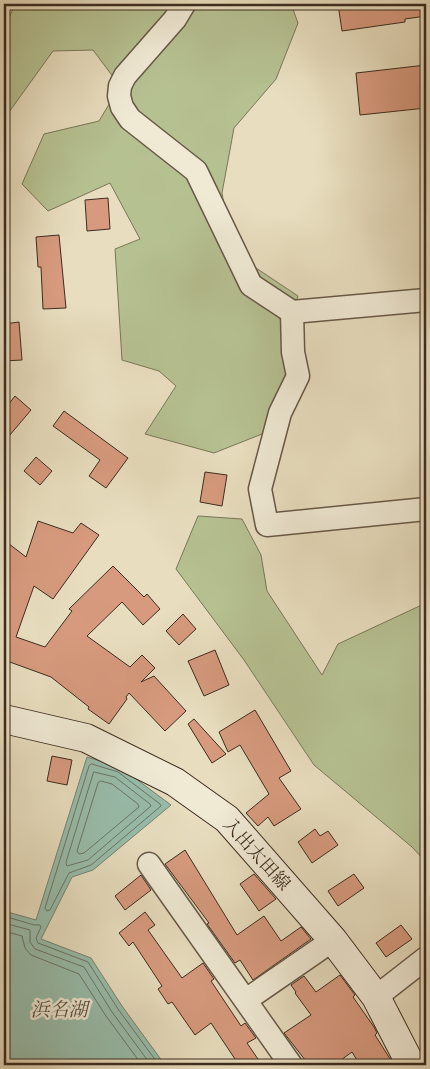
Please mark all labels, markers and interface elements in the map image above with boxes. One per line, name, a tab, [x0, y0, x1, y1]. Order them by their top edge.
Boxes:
street label: 入出太田線	[219, 814, 295, 895]
water label: 浜名湖	[30, 999, 90, 1021]

